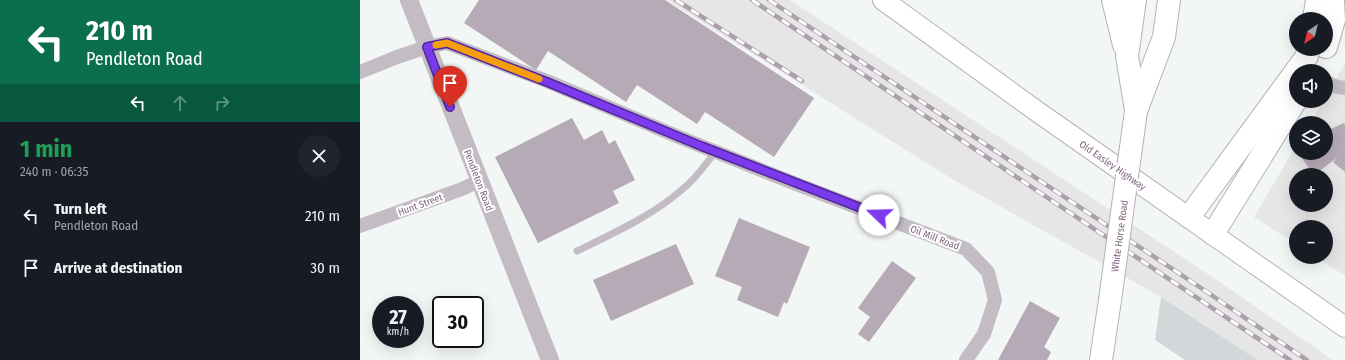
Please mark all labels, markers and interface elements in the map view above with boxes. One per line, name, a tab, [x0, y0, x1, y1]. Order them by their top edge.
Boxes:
north arrow	[1289, 12, 1333, 56]
map controls	[1289, 12, 1333, 264]
text: 210 m	[86, 14, 153, 47]
icon: left	[20, 16, 72, 68]
text: Pendleton Road	[86, 48, 203, 70]
button: sound	[1289, 64, 1333, 108]
pin	[433, 66, 467, 107]
icon: arrive	[439, 72, 461, 94]
icon: left	[127, 92, 149, 114]
icon: ahead	[169, 92, 191, 114]
icon: right	[211, 92, 233, 114]
button: layers	[1289, 116, 1333, 160]
text: 1 min	[20, 135, 72, 163]
button: close	[298, 135, 340, 177]
street label: Old Easley Highway	[1077, 138, 1149, 194]
street label: Pendleton Road	[461, 148, 495, 213]
text: 240 m · 06:35	[20, 164, 88, 179]
button: +	[1289, 168, 1333, 212]
street label: Hunt Street	[396, 191, 445, 219]
position arrow	[858, 194, 900, 236]
street label: White Horse Road	[1109, 199, 1131, 273]
text: Turn left	[54, 200, 107, 218]
icon: left	[20, 205, 42, 227]
text: 210 m	[305, 207, 340, 225]
text: Pendleton Road	[54, 218, 138, 233]
button: −	[1289, 220, 1333, 264]
street label: Oil Mill Road	[908, 223, 961, 253]
icon: arrive	[20, 257, 42, 279]
text: Arrive at destination	[54, 259, 182, 277]
text: 30 m	[310, 259, 340, 277]
speed limit sign: 30	[432, 296, 484, 348]
text: 27	[389, 305, 407, 329]
text: km/h	[387, 326, 409, 338]

